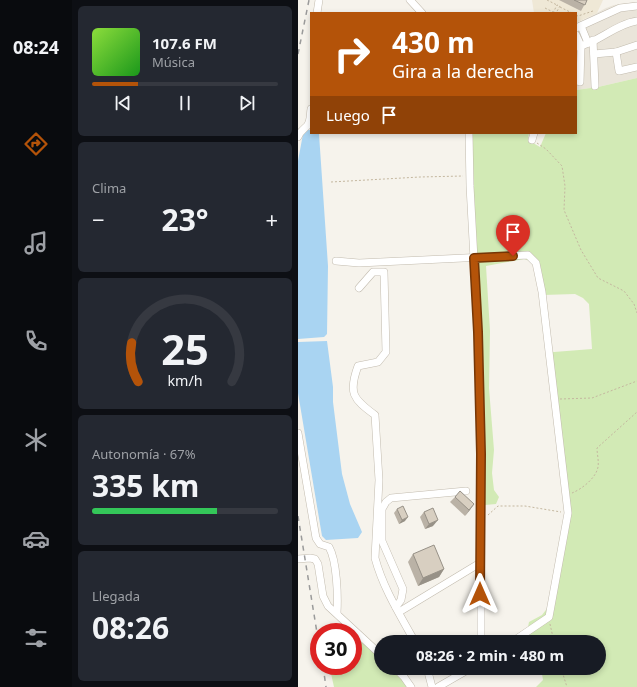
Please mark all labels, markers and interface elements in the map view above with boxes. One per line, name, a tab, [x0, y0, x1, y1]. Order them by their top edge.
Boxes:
text: 430 m	[392, 23, 475, 61]
icon: right	[326, 28, 378, 80]
text: 107.6 FM	[152, 33, 217, 53]
text: 08:24	[13, 35, 59, 59]
text: Música	[152, 53, 195, 71]
text: Gira a la derecha	[392, 59, 534, 83]
icon: previous	[112, 92, 134, 114]
icon: pause	[174, 92, 196, 114]
icon: next	[236, 92, 258, 114]
icon: arrive	[378, 104, 400, 126]
text: Luego	[326, 105, 370, 125]
icon: directions	[22, 130, 50, 158]
text: Clima	[92, 179, 126, 197]
text: 23°	[161, 199, 209, 240]
text: −	[92, 204, 105, 234]
text: +	[265, 204, 278, 234]
pin	[496, 215, 530, 256]
icon: arrive	[502, 221, 524, 243]
icon: music	[22, 229, 50, 257]
text: 25	[161, 320, 209, 376]
icon: phone	[22, 327, 50, 355]
text: km/h	[167, 370, 203, 389]
icon: climate	[22, 426, 50, 454]
text: Autonomía · 67%	[92, 445, 196, 463]
text: 335 km	[92, 465, 199, 506]
icon: car	[22, 525, 50, 553]
position arrow	[459, 573, 501, 615]
text: Llegada	[92, 587, 140, 605]
text: 08:26	[92, 607, 169, 648]
speed limit sign: 30	[310, 623, 362, 675]
icon: filters	[22, 624, 50, 652]
text: 08:26 · 2 min · 480 m	[416, 645, 564, 665]

